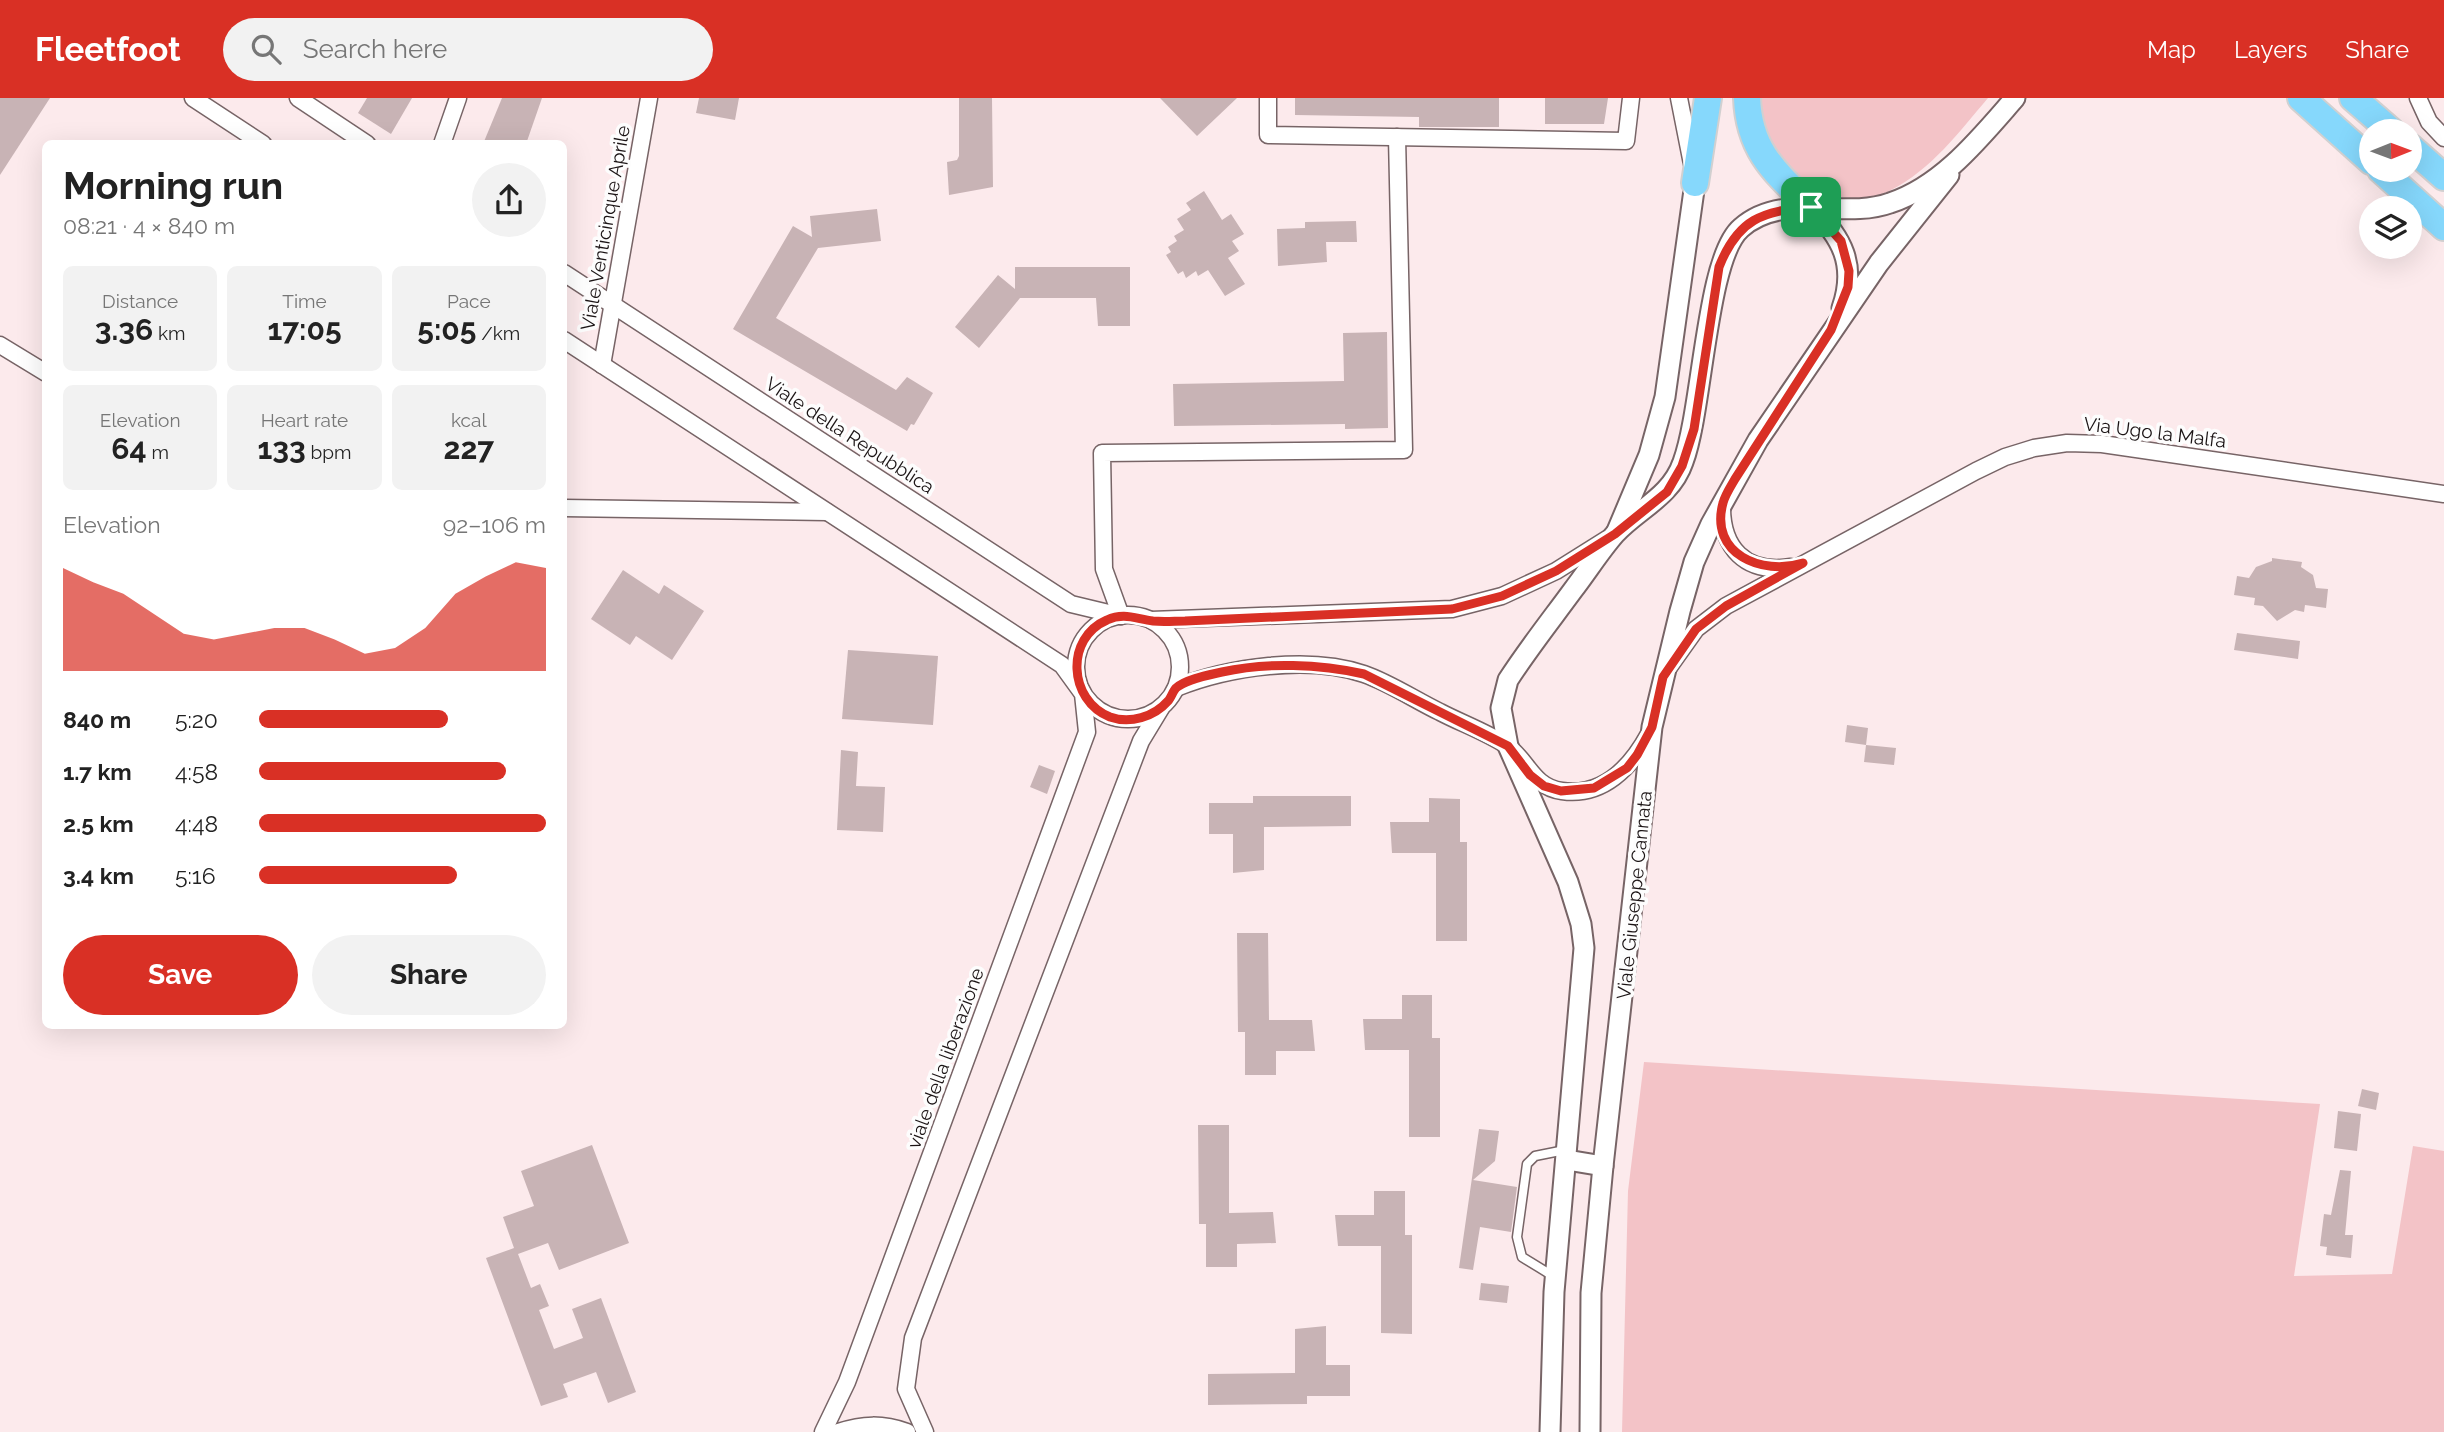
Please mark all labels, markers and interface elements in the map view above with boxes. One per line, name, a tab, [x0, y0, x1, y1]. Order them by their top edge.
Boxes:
search box	[223, 18, 713, 81]
text: Fleetfoot	[35, 30, 181, 69]
icon: search	[247, 30, 285, 68]
text: Search here	[303, 34, 447, 64]
text: Map	[2147, 35, 2196, 64]
text: Layers	[2234, 35, 2307, 64]
text: Share	[2345, 35, 2409, 64]
north arrow	[2359, 119, 2422, 182]
map controls	[2359, 119, 2422, 259]
street label: Viale Venticinque Aprile	[576, 124, 634, 332]
text: Morning run	[63, 163, 283, 208]
button: share	[472, 163, 546, 237]
pin	[1781, 177, 1841, 237]
icon: arrive	[1792, 188, 1830, 226]
button: layers	[2359, 196, 2422, 259]
text: 08:21 · 4 × 840 m	[63, 212, 235, 239]
text: Distance	[102, 290, 178, 312]
text: Time	[282, 290, 327, 312]
text: Pace	[447, 290, 491, 312]
text: 3.36	[95, 312, 153, 347]
text: 17:05	[267, 312, 342, 347]
text: 5:05	[417, 312, 476, 347]
text: km	[153, 322, 186, 344]
text: /km	[476, 322, 520, 344]
street label: Viale della Repubblica	[761, 372, 939, 498]
text: Elevation	[100, 409, 181, 431]
text: Heart rate	[261, 409, 348, 431]
text: kcal	[451, 409, 487, 431]
street label: Via Ugo la Malfa	[2083, 412, 2227, 452]
text: 64	[111, 431, 147, 466]
text: 133	[257, 431, 306, 466]
text: 227	[443, 431, 494, 466]
text: m	[147, 441, 169, 463]
text: bpm	[306, 441, 352, 463]
text: Elevation	[63, 511, 161, 538]
text: 92–106 m	[443, 511, 546, 538]
text: 840 m	[63, 706, 131, 733]
text: 5:20	[175, 706, 218, 733]
text: 1.7 km	[63, 758, 132, 785]
text: 4:58	[175, 758, 218, 785]
street label: Viale Giuseppe Cannata	[1612, 789, 1656, 1001]
text: 2.5 km	[63, 810, 134, 837]
text: 4:48	[175, 810, 218, 837]
text: 3.4 km	[63, 862, 134, 889]
text: 5:16	[175, 862, 216, 889]
button: Save	[63, 935, 298, 1015]
button: Share	[312, 935, 546, 1015]
street label: viale della liberazione	[902, 965, 988, 1151]

